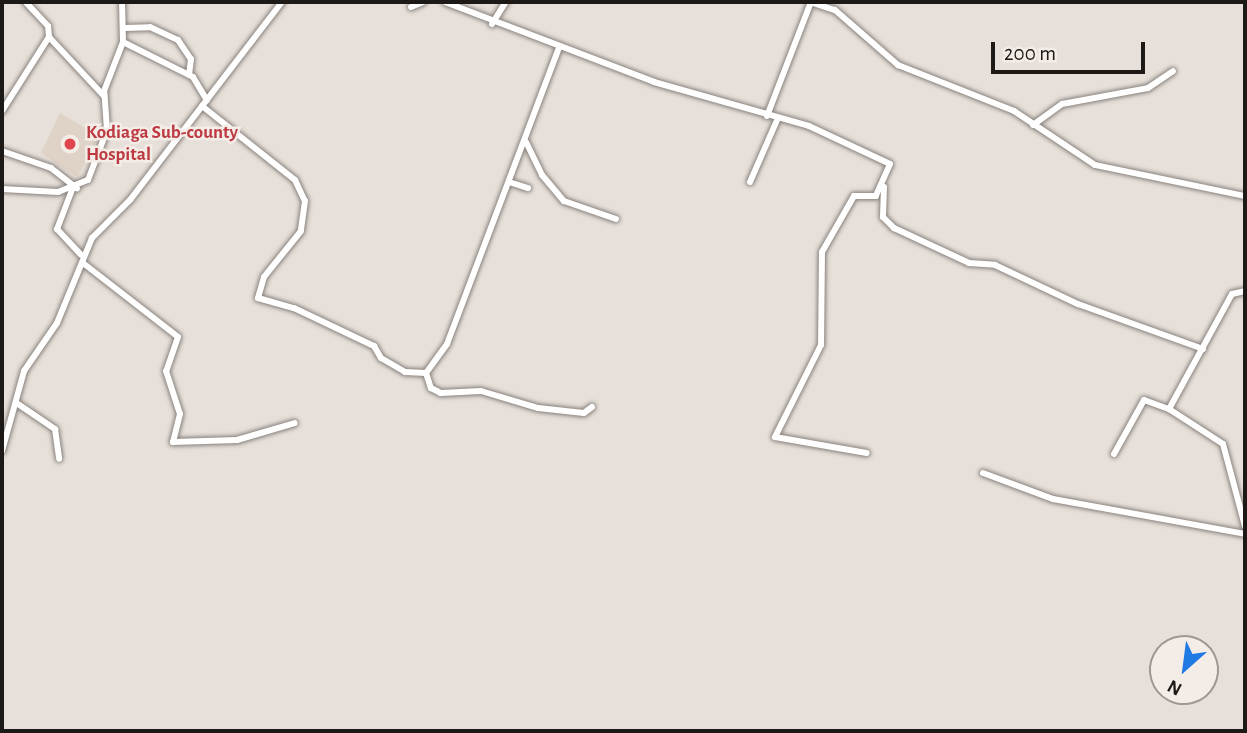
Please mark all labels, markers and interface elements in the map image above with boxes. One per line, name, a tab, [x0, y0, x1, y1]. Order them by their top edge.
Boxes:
scale bar	[995, 28, 1149, 72]
text: 200 m	[1004, 43, 1056, 64]
place label: Kodiaga Sub-county Hospital	[86, 122, 238, 166]
marker: Kodiaga Sub-county Hospital	[60, 134, 80, 154]
north arrow	[1149, 635, 1219, 705]
text: N	[1165, 676, 1185, 699]

